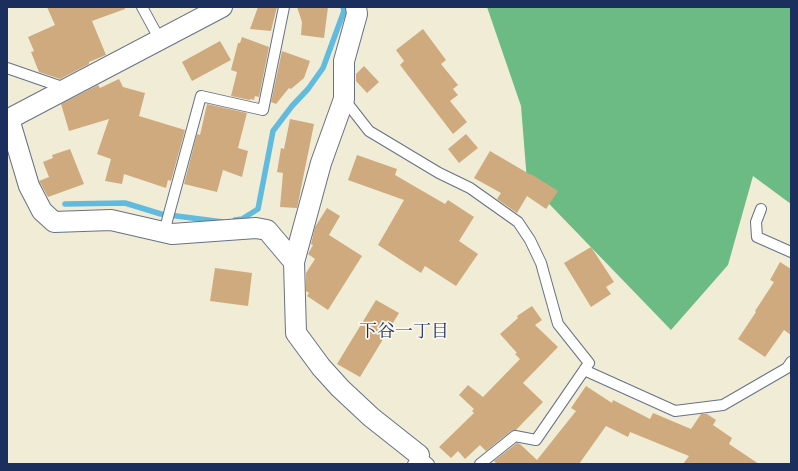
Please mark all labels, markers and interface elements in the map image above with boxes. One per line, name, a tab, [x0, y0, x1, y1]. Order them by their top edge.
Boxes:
district label: 下谷一丁目	[359, 323, 449, 345]

